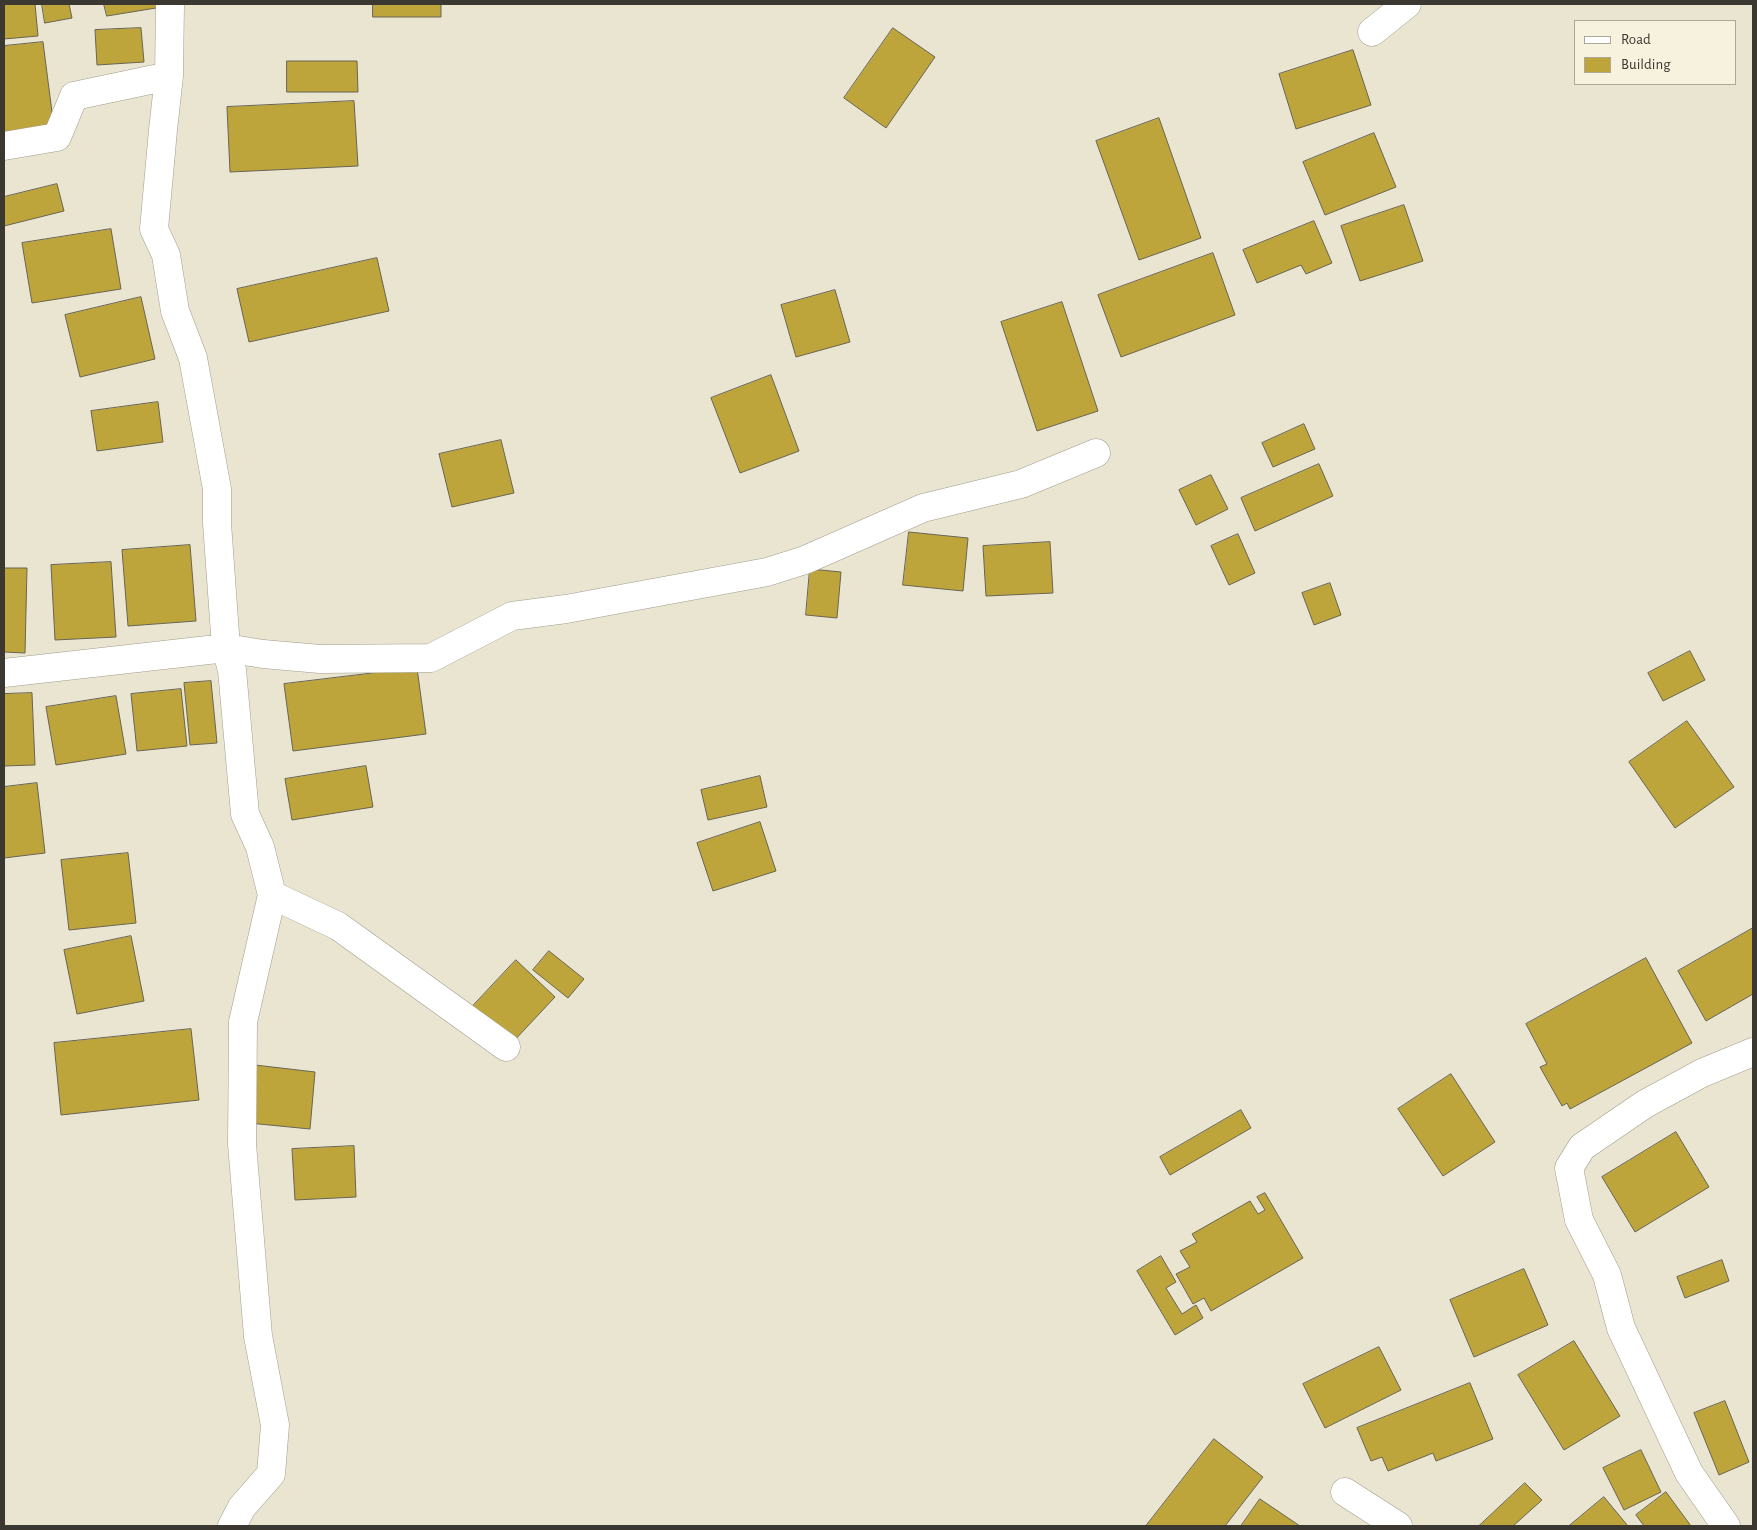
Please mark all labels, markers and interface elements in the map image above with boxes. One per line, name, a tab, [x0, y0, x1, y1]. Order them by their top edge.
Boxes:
legend	[1574, 20, 1737, 85]
text: Road	[1621, 32, 1651, 47]
text: Building	[1621, 57, 1671, 72]

